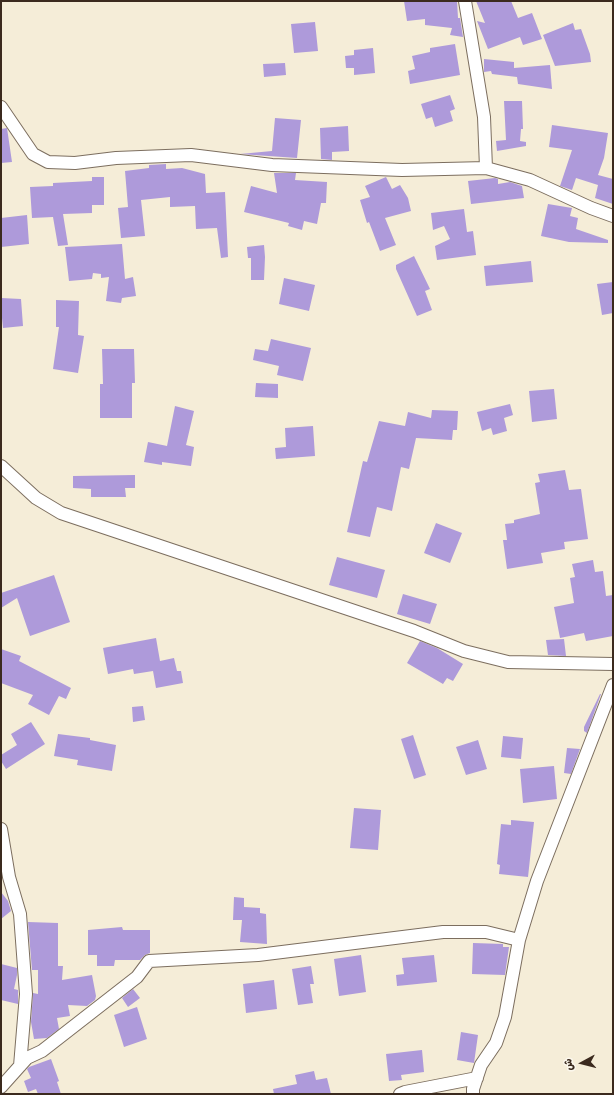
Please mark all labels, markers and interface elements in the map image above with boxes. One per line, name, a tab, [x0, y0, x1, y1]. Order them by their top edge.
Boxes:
north arrow	[562, 1043, 602, 1083]
text: ش	[561, 1057, 579, 1071]

